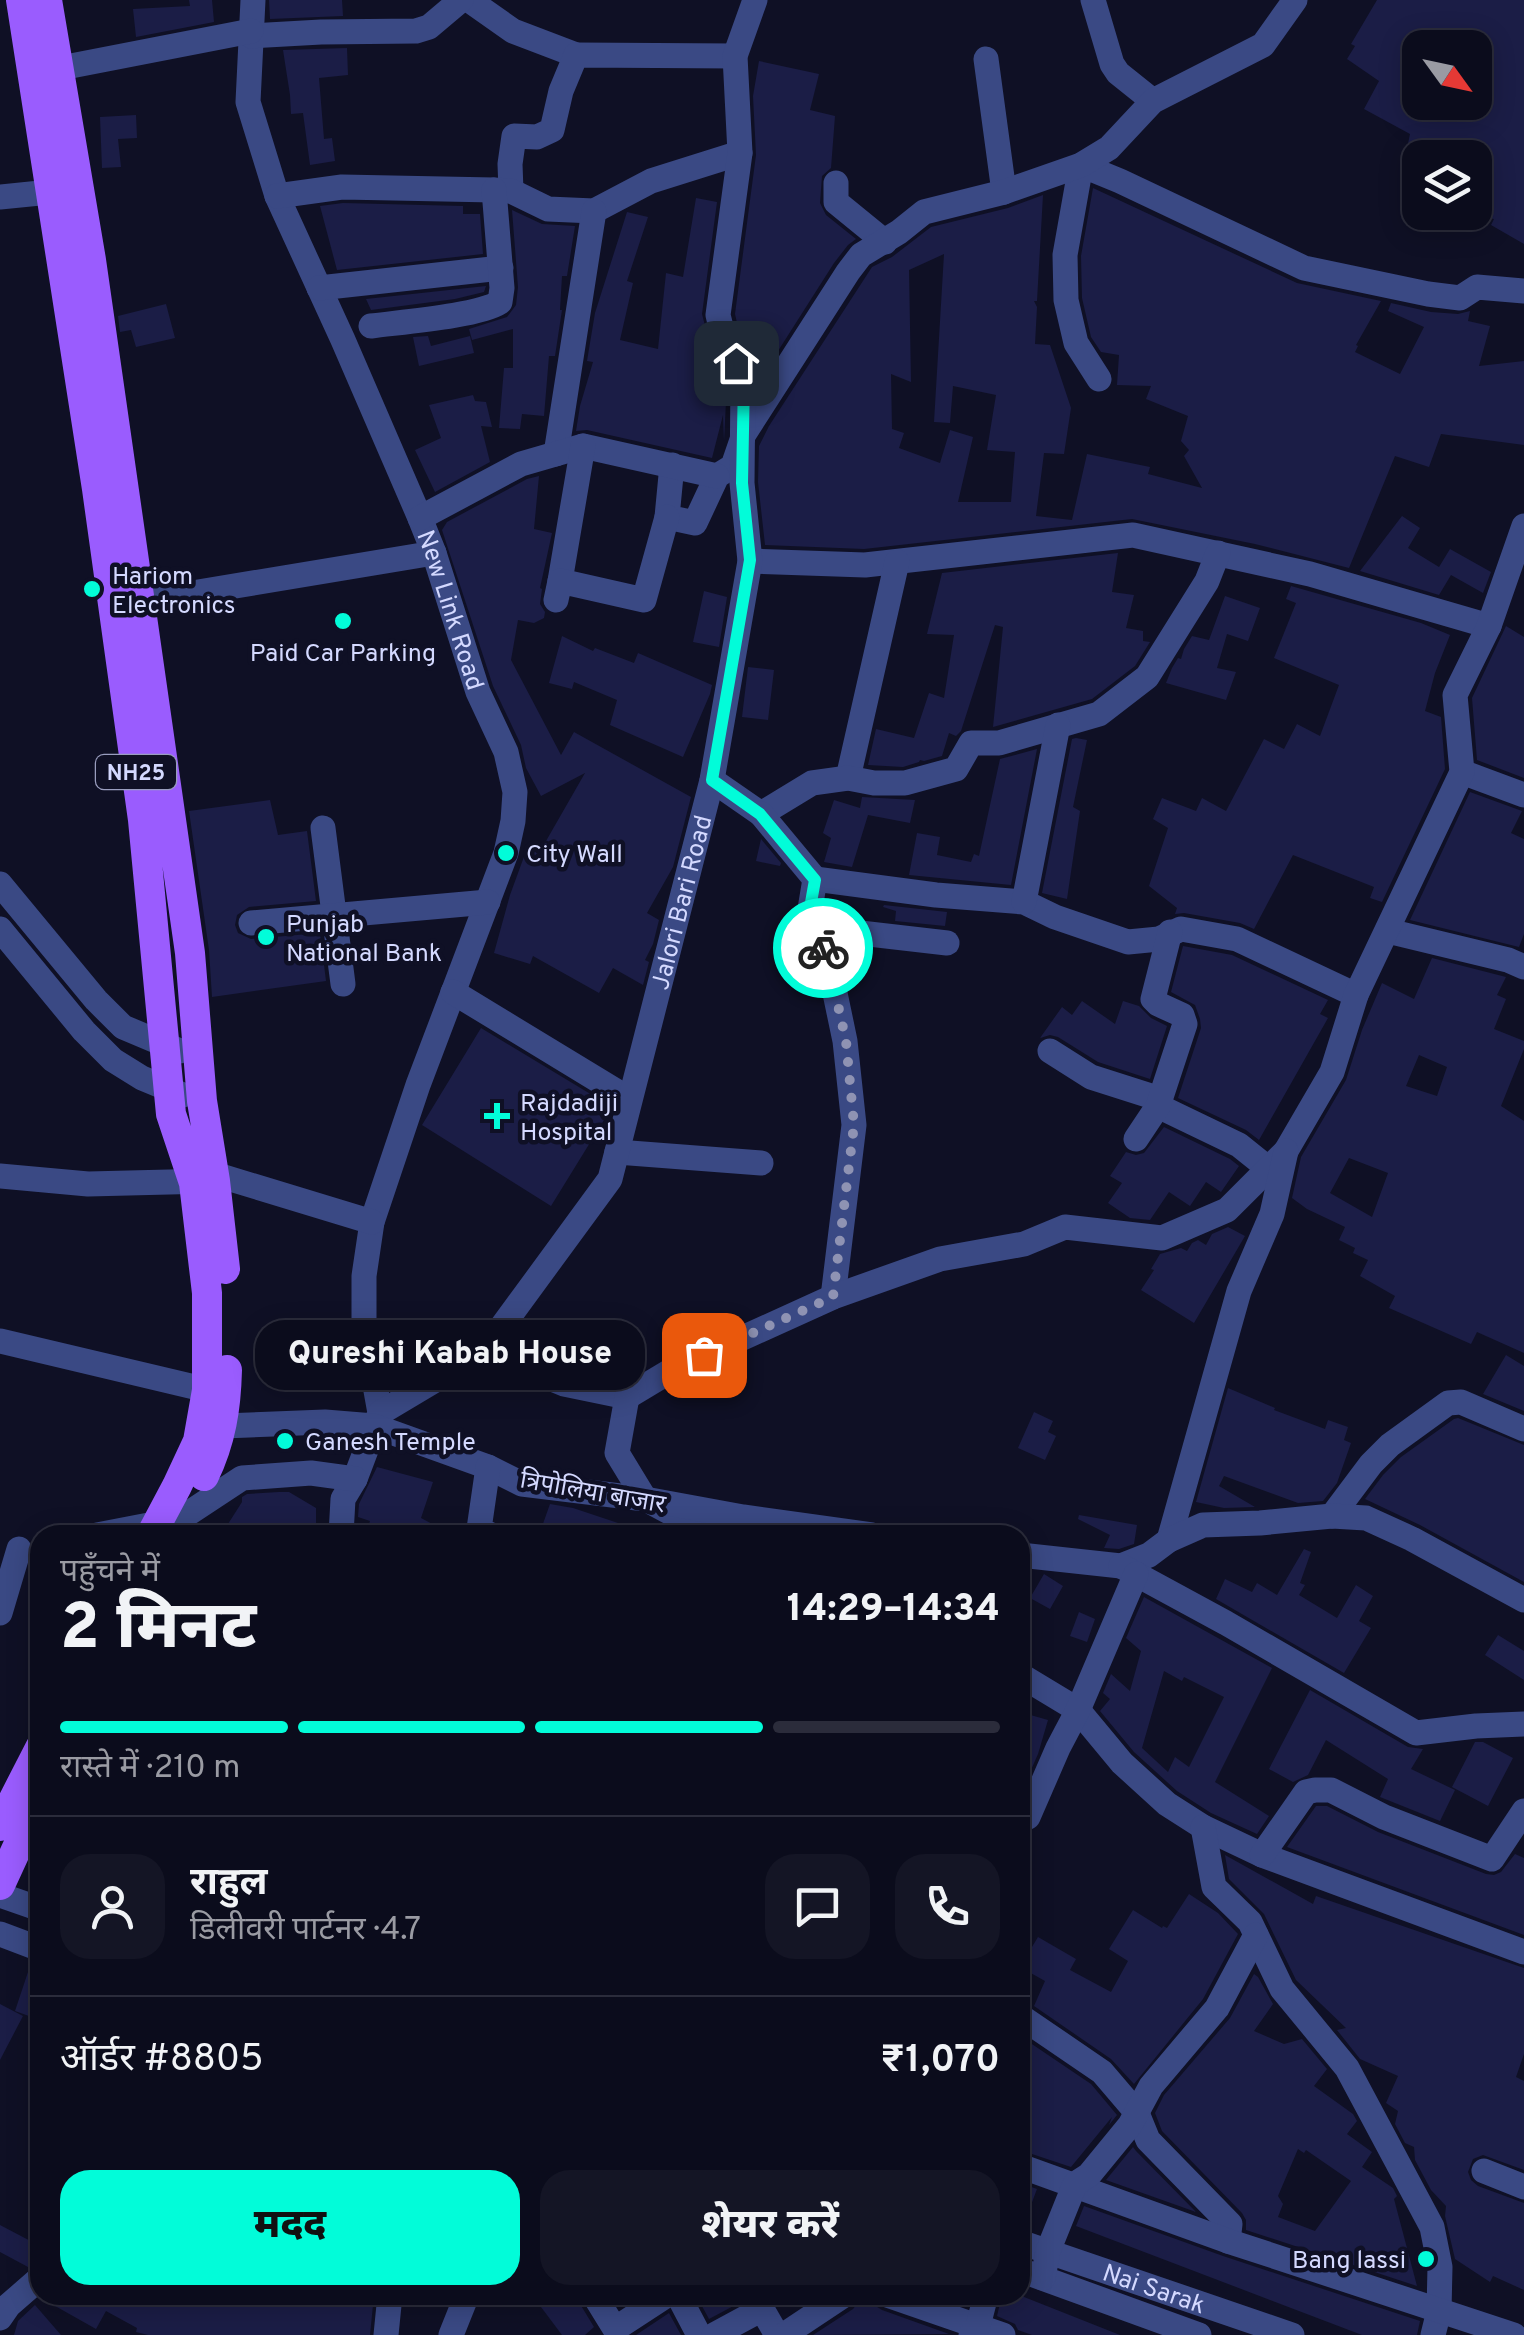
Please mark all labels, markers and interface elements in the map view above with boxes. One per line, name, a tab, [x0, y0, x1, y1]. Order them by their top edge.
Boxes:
north arrow	[1402, 30, 1492, 120]
map controls	[1402, 30, 1492, 230]
button: layers	[1402, 140, 1492, 230]
pin	[694, 321, 779, 406]
icon: home	[709, 336, 764, 391]
street label: New Link Road	[408, 526, 489, 695]
place label: Hariom Electronics	[112, 562, 235, 623]
marker: Hariom Electronics	[81, 578, 103, 600]
marker: Paid Car Parking	[332, 610, 354, 632]
place label: Paid Car Parking	[250, 639, 436, 671]
road number: NH25	[96, 755, 176, 789]
street label: Jalori Bari Road	[646, 812, 721, 994]
place label: City Wall	[526, 840, 623, 872]
marker: City Wall	[495, 842, 517, 864]
courier	[773, 898, 873, 998]
place label: Punjab National Bank	[286, 910, 442, 971]
icon: bike	[796, 921, 851, 976]
marker: Punjab National Bank	[255, 926, 277, 948]
place label: Rajdadiji Hospital	[520, 1089, 618, 1150]
marker: Rajdadiji Hospital	[484, 1103, 510, 1129]
pin	[662, 1313, 747, 1398]
callout: Qureshi Kabab House	[254, 1320, 644, 1390]
icon: bag	[677, 1328, 732, 1383]
text: Qureshi Kabab House	[288, 1335, 612, 1375]
place label: Ganesh Temple	[305, 1428, 476, 1460]
marker: Ganesh Temple	[274, 1430, 296, 1452]
street label: त्रिपोलिया बाजार	[517, 1464, 669, 1523]
text: पहुँचने में	[60, 1553, 160, 1593]
text: 14:29–14:34	[787, 1586, 1000, 1635]
text: 2 मिनट	[60, 1590, 256, 1672]
text: रास्ते में · 210 m	[60, 1749, 240, 1789]
button: person	[60, 1854, 165, 1959]
button: chat	[765, 1854, 870, 1959]
button: phone	[895, 1854, 1000, 1959]
text: राहुल	[190, 1860, 267, 1909]
text: डिलीवरी पार्टनर · 4.7	[190, 1911, 421, 1951]
text: ऑर्डर #8805	[60, 2036, 264, 2085]
text: ₹1,070	[880, 2037, 1000, 2086]
button: मदद	[60, 2170, 520, 2285]
button: शेयर करें	[540, 2170, 1000, 2285]
place label: Bang lassi	[1292, 2246, 1406, 2278]
marker: Bang lassi	[1415, 2248, 1437, 2270]
street label: Nai Sarak	[1098, 2258, 1209, 2323]

